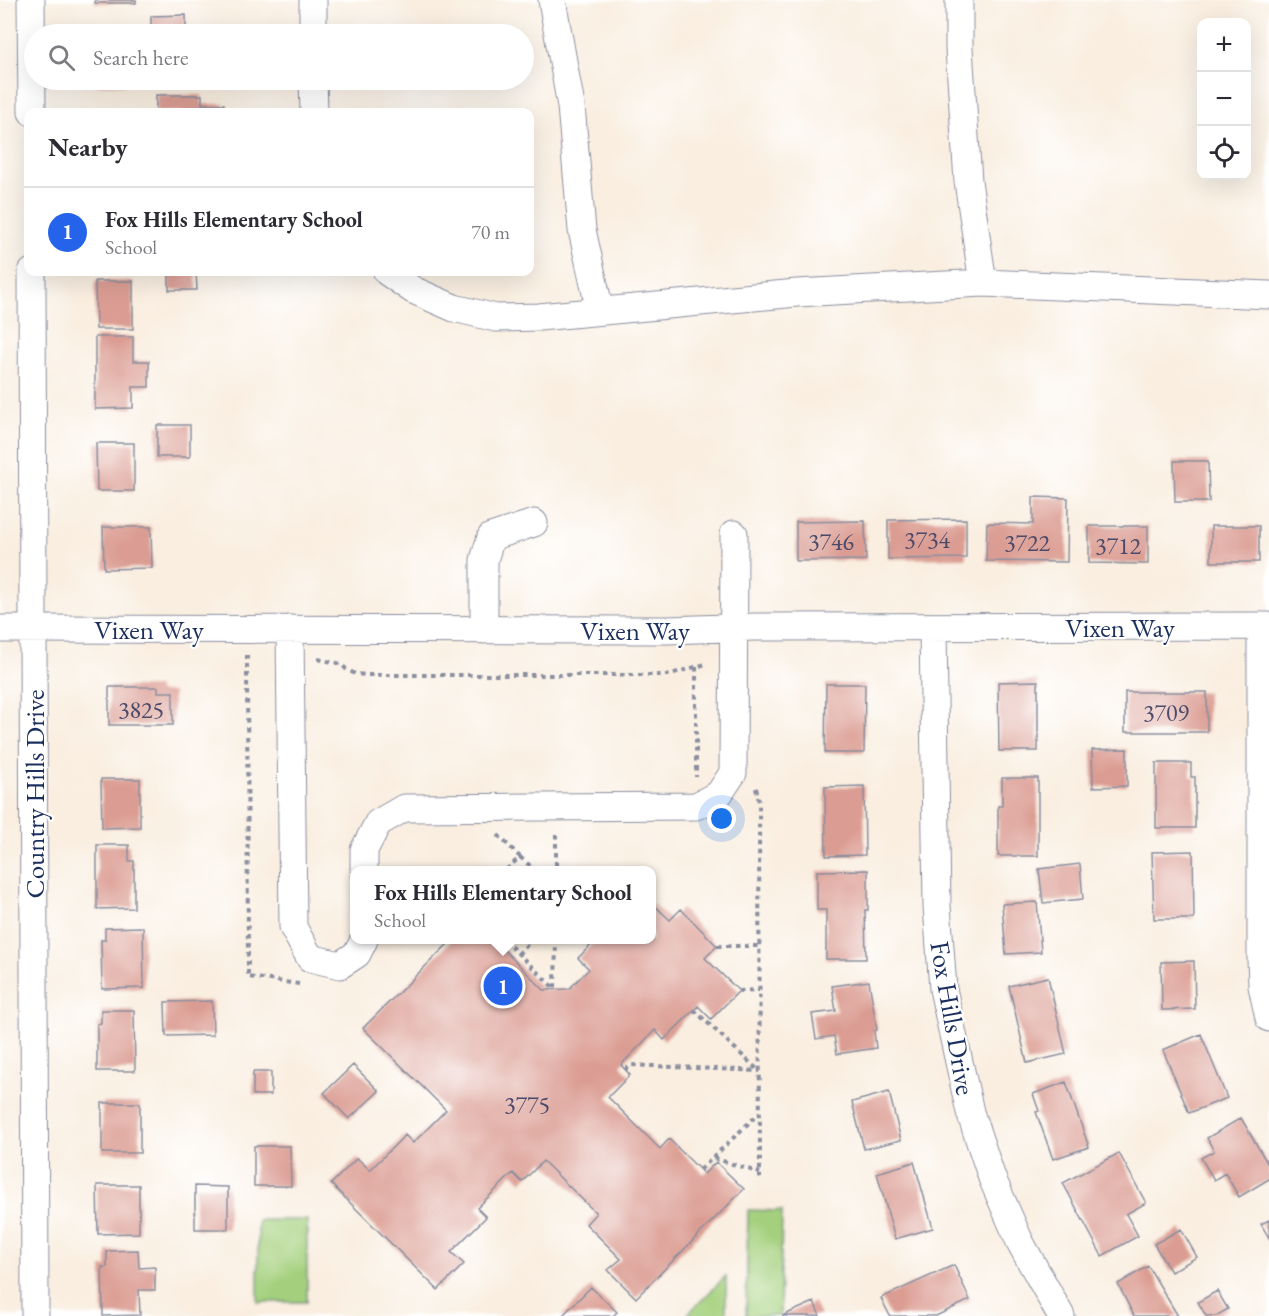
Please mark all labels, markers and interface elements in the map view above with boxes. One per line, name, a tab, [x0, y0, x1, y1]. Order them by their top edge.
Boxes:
map controls	[1197, 18, 1251, 180]
button: +	[1197, 18, 1251, 72]
search box	[24, 24, 534, 90]
icon: search	[45, 41, 78, 74]
text: Search here	[93, 43, 188, 72]
button: −	[1197, 72, 1251, 126]
button: locate	[1197, 126, 1251, 180]
text: Nearby	[48, 130, 128, 164]
text: Fox Hills Elementary School	[105, 205, 363, 234]
text: 1	[62, 219, 73, 245]
text: 70 m	[471, 219, 510, 245]
text: School	[105, 234, 157, 260]
house number: 3734	[904, 524, 951, 555]
house number: 3746	[808, 526, 854, 557]
house number: 3722	[1004, 527, 1051, 558]
house number: 3712	[1095, 530, 1142, 561]
street label: Vixen Way	[1065, 610, 1175, 645]
street label: Vixen Way	[94, 612, 204, 647]
street label: Vixen Way	[580, 613, 690, 648]
street label: Country Hills Drive	[17, 690, 52, 898]
house number: 3825	[118, 694, 164, 725]
house number: 3709	[1143, 697, 1190, 728]
your location	[707, 804, 736, 833]
popup	[350, 866, 656, 944]
text: Fox Hills Elementary School	[374, 878, 632, 907]
text: School	[374, 907, 426, 933]
street label: Fox Hills Drive	[922, 938, 984, 1098]
pin: 1	[484, 964, 522, 1008]
house number: 3775	[504, 1089, 550, 1120]

